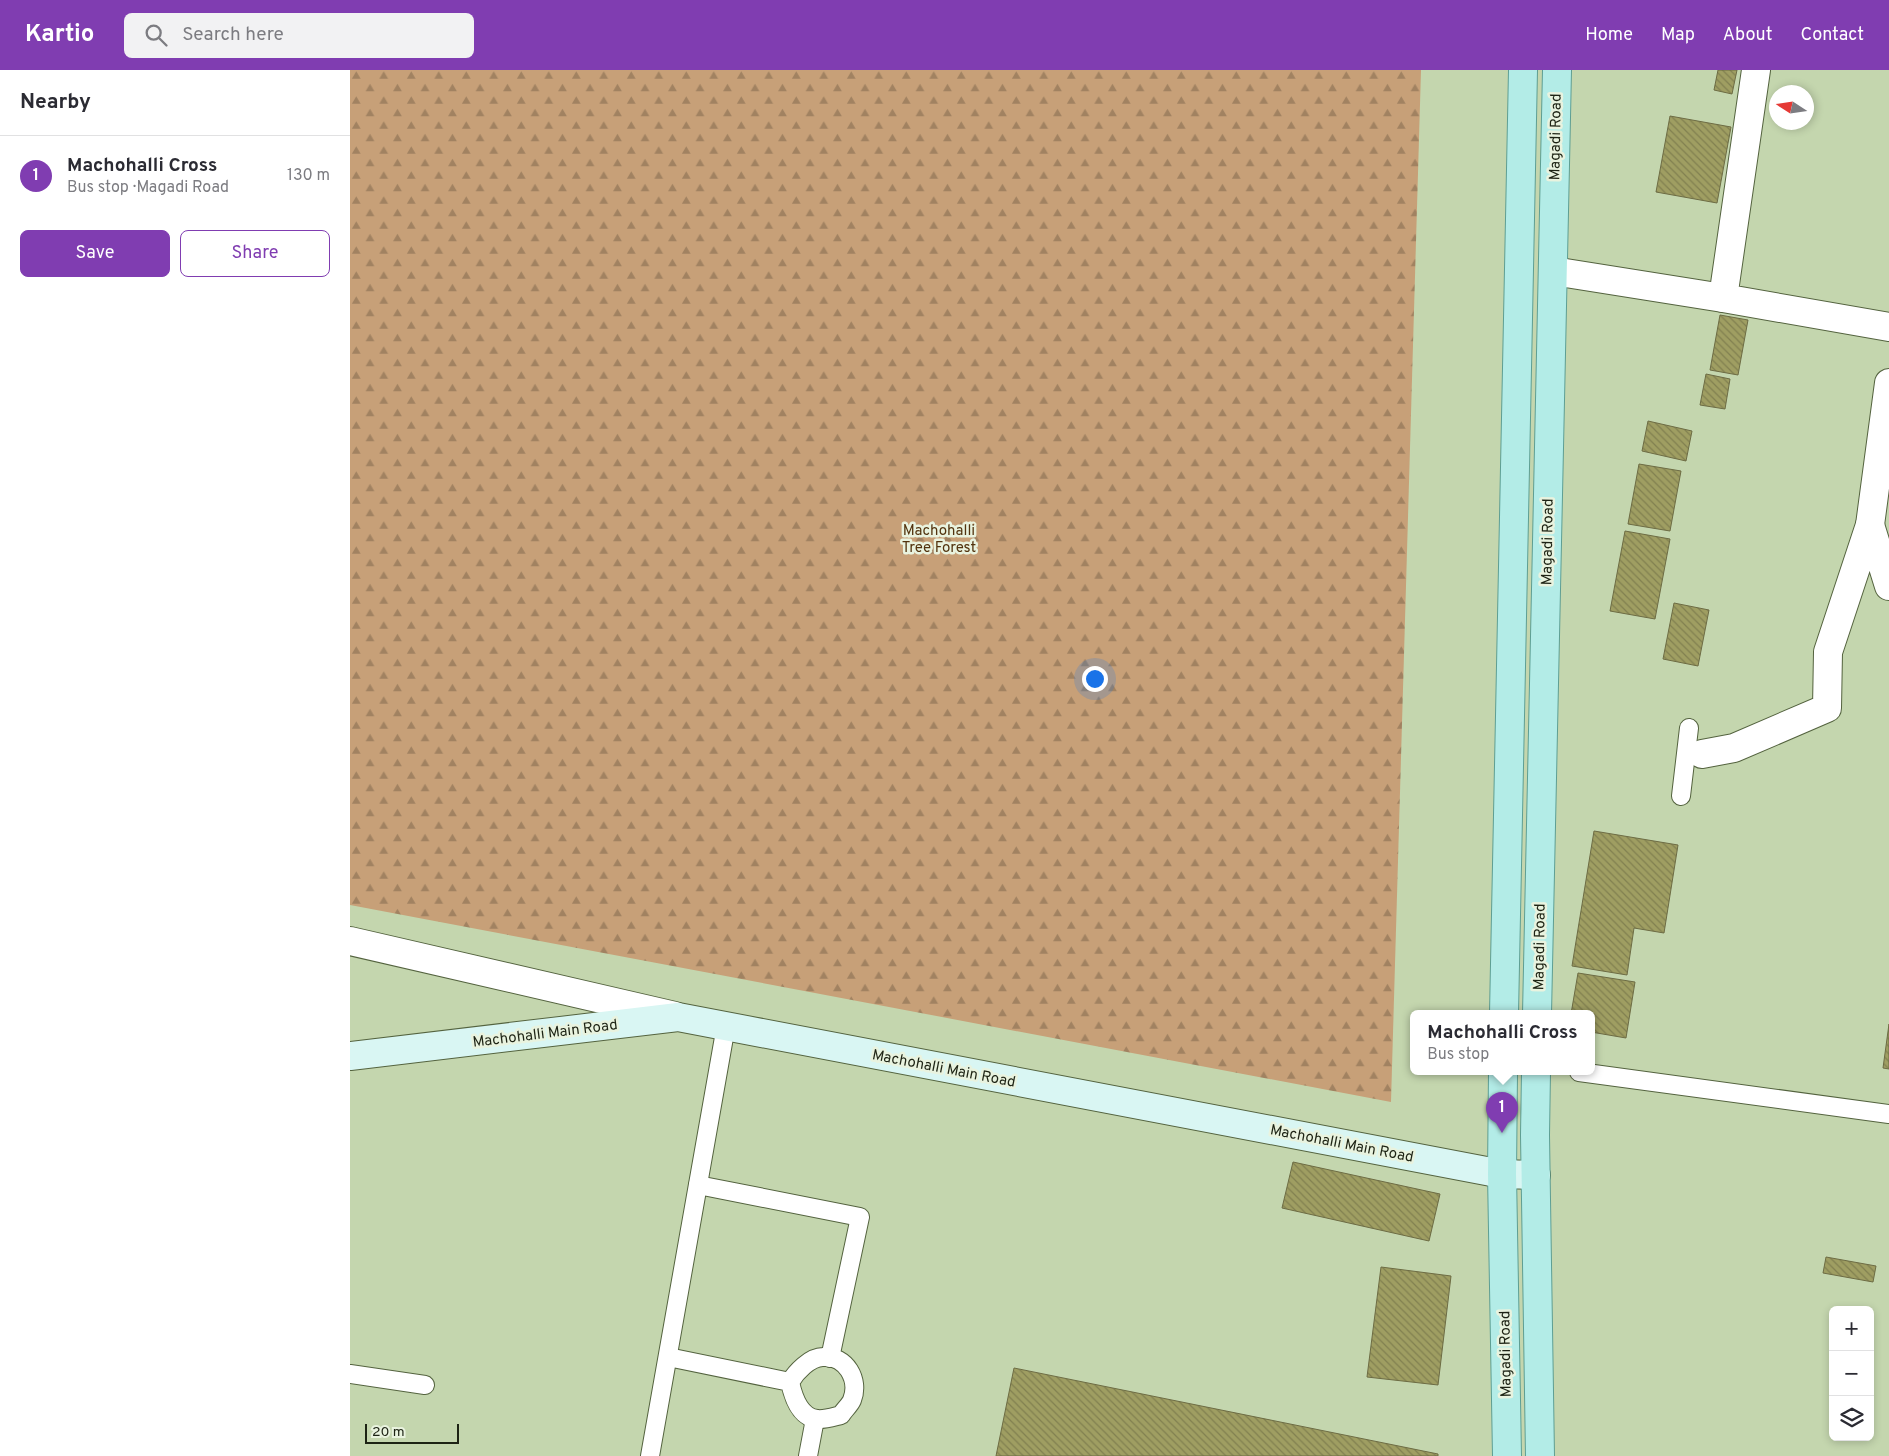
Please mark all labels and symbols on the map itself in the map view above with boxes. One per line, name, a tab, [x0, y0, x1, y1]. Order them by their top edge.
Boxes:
north arrow	[1769, 85, 1814, 130]
street label: Magadi Road	[1546, 93, 1567, 181]
street label: Magadi Road	[1538, 498, 1559, 586]
park label: Machohalli Tree Forest	[902, 522, 976, 558]
your location	[1082, 666, 1108, 692]
street label: Magadi Road	[1530, 903, 1551, 991]
street label: Machohalli Main Road	[472, 1016, 619, 1053]
street label: Machohalli Main Road	[870, 1046, 1017, 1093]
pin: 1	[1486, 1092, 1518, 1133]
street label: Machohalli Main Road	[1268, 1121, 1415, 1168]
street label: Magadi Road	[1496, 1310, 1517, 1398]
scale bar	[365, 1421, 459, 1444]

